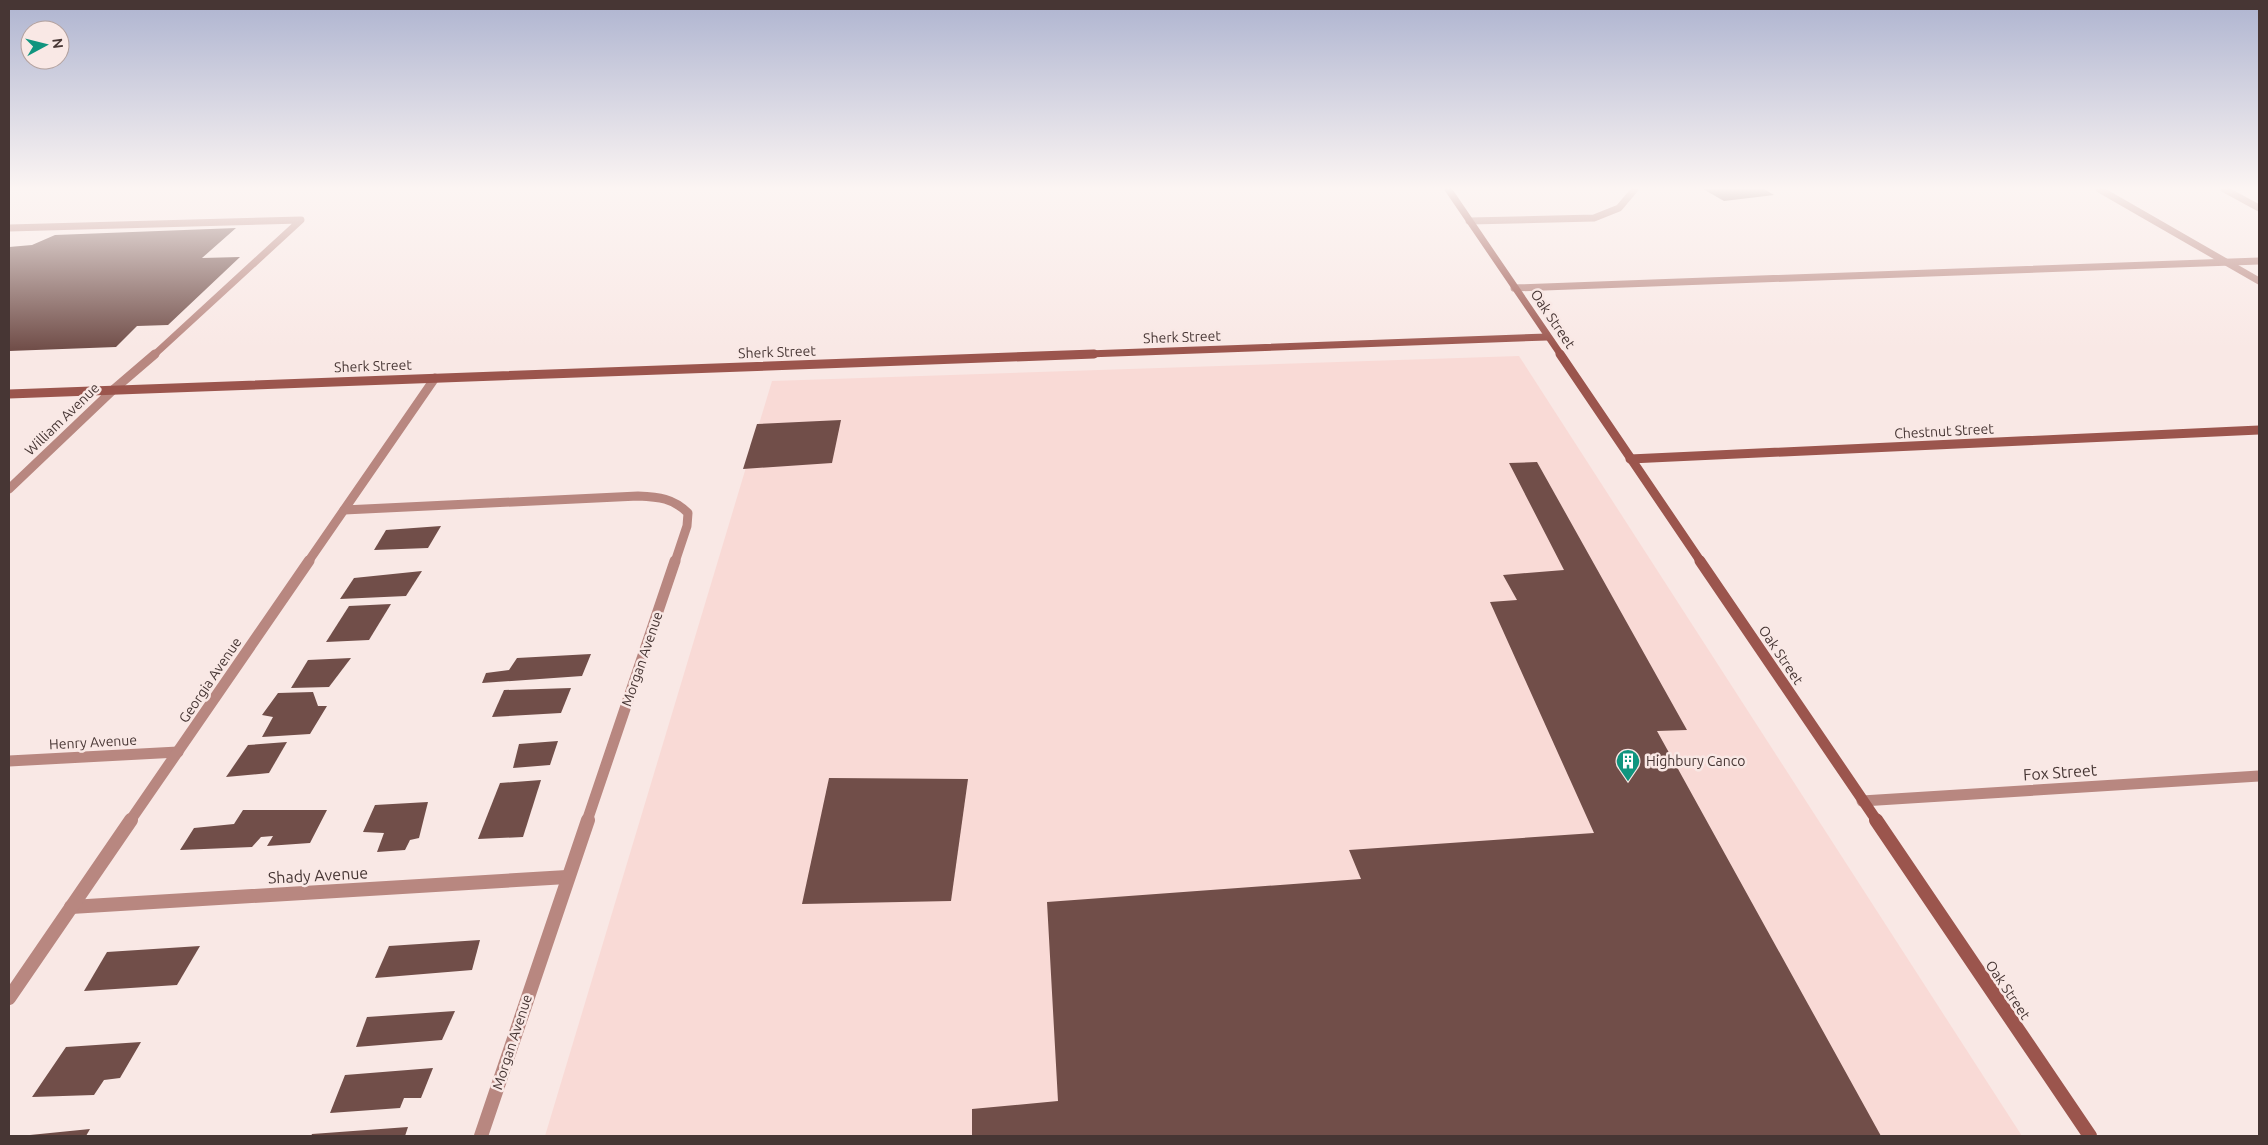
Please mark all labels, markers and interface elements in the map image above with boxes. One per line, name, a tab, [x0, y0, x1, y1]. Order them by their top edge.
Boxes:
north arrow	[20, 20, 70, 70]
text: N	[49, 37, 66, 50]
street label: Oak Street	[1528, 287, 1579, 352]
street label: Sherk Street	[1143, 328, 1222, 346]
street label: Sherk Street	[738, 343, 817, 361]
street label: Sherk Street	[334, 357, 413, 375]
street label: William Avenue	[22, 380, 102, 458]
street label: Chestnut Street	[1894, 420, 1995, 442]
street label: Morgan Avenue	[618, 609, 666, 709]
street label: Oak Street	[1756, 623, 1807, 688]
street label: Georgia Avenue	[176, 634, 244, 726]
street label: Henry Avenue	[49, 732, 137, 752]
building icon: Highbury Canco	[1615, 748, 1641, 782]
place label: Highbury Canco	[1646, 753, 1745, 769]
street label: Fox Street	[2022, 760, 2098, 784]
street label: Shady Avenue	[267, 863, 369, 887]
street label: Oak Street	[1983, 958, 2034, 1023]
street label: Morgan Avenue	[489, 992, 535, 1092]

